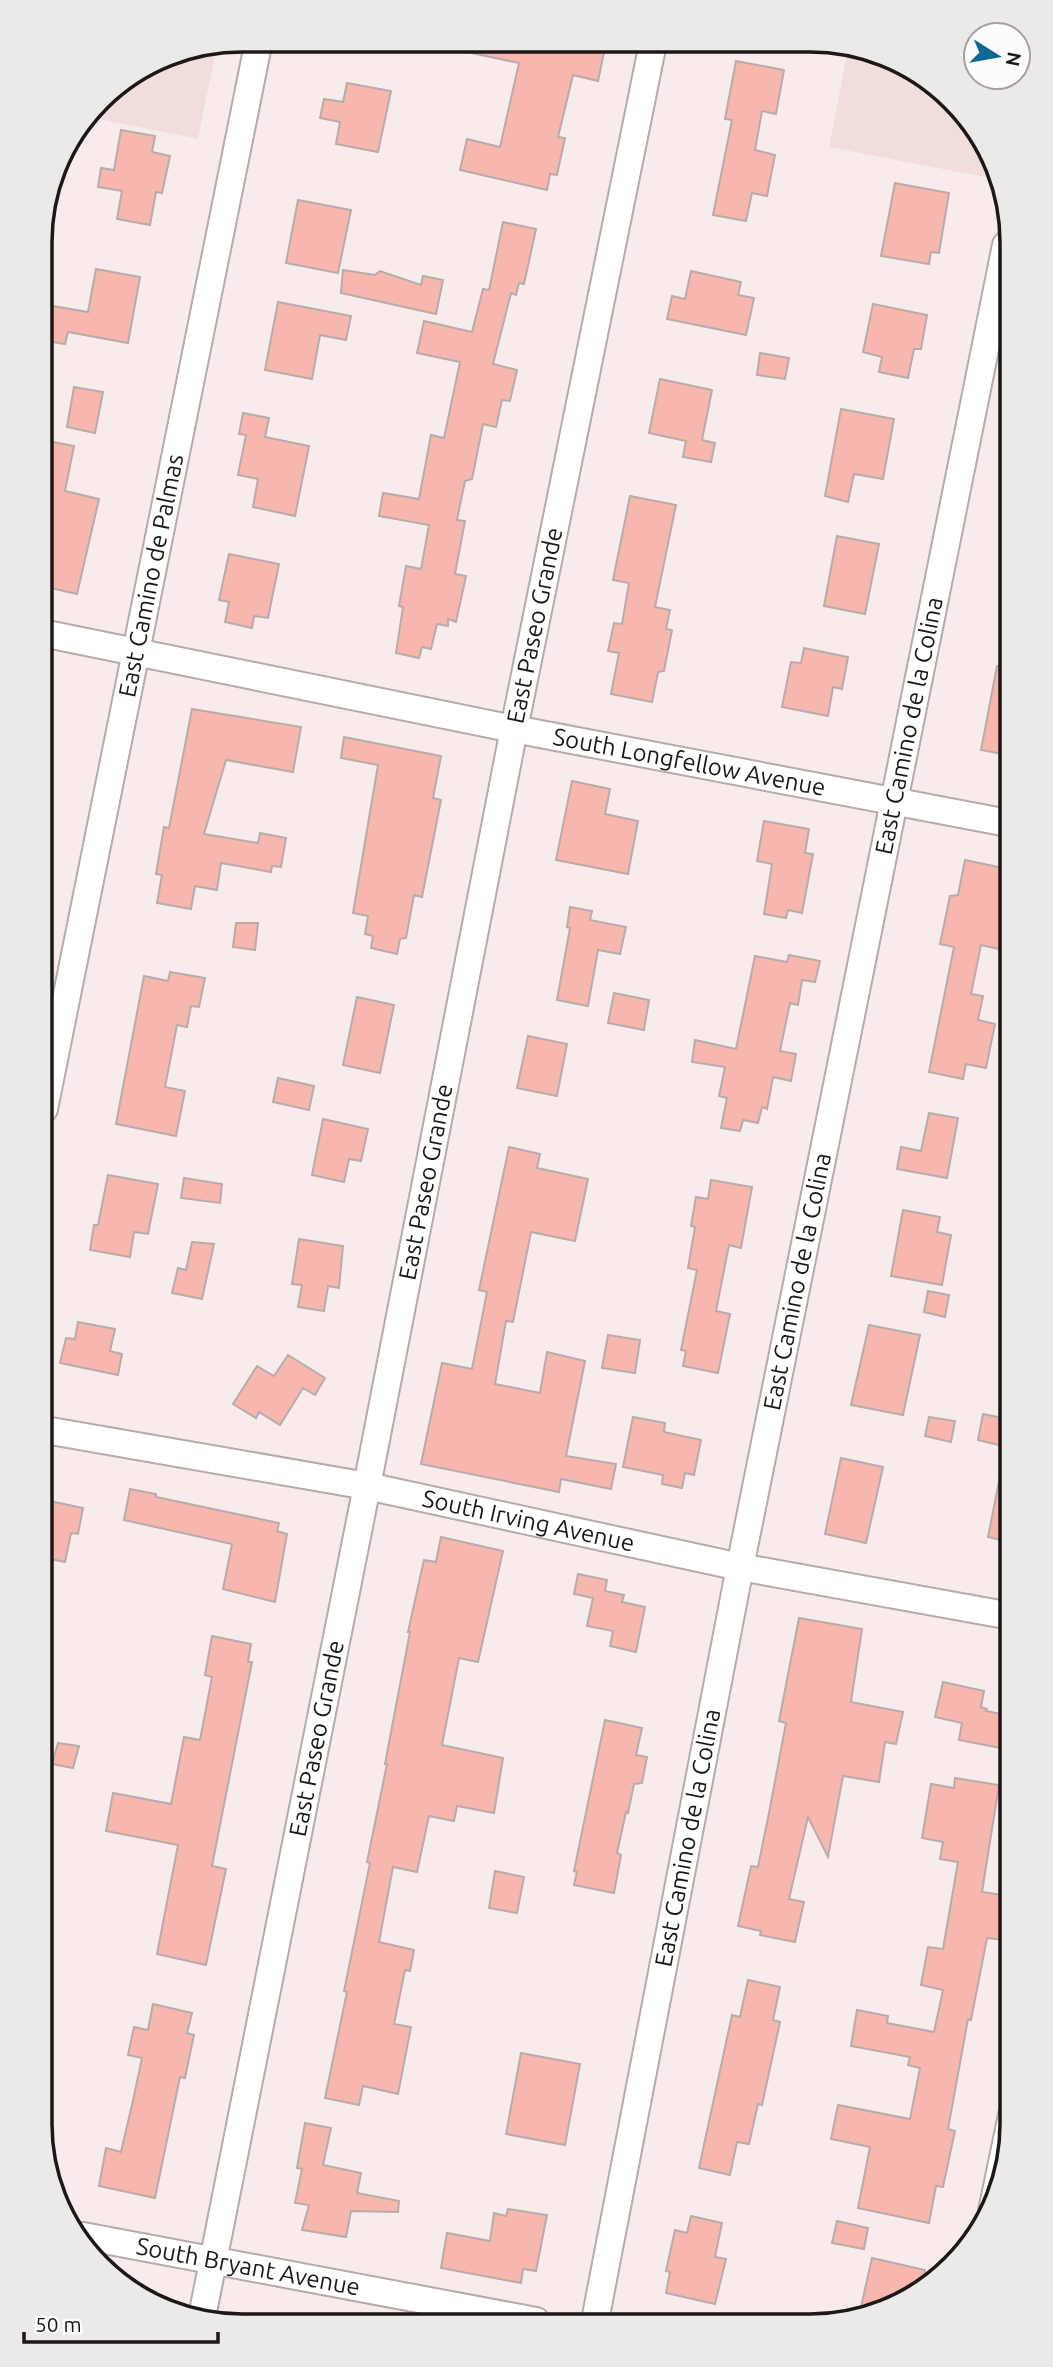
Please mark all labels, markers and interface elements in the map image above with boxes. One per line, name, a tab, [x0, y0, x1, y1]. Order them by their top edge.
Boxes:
north arrow	[962, 21, 1032, 91]
text: N	[1002, 50, 1026, 68]
street label: East Camino de Palmas	[113, 452, 188, 699]
street label: East Paseo Grande	[501, 525, 567, 726]
street label: East Camino de la Colina	[870, 594, 948, 857]
street label: South Longfellow Avenue	[551, 723, 828, 801]
street label: East Paseo Grande	[393, 1082, 458, 1282]
street label: East Camino de la Colina	[758, 1150, 836, 1413]
street label: South Irving Avenue	[420, 1484, 637, 1557]
street label: East Paseo Grande	[284, 1638, 349, 1839]
street label: East Camino de la Colina	[649, 1707, 725, 1969]
street label: South Bryant Avenue	[134, 2232, 362, 2301]
scale bar	[24, 2300, 219, 2344]
text: 50 m	[35, 2312, 82, 2336]

